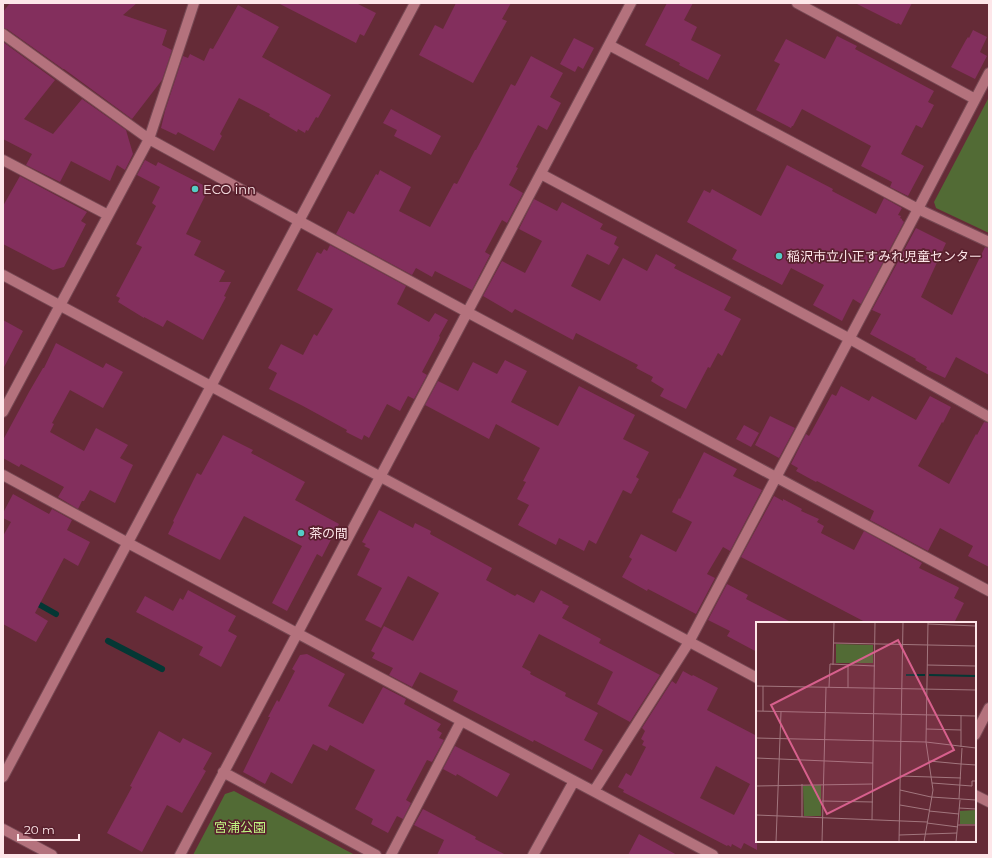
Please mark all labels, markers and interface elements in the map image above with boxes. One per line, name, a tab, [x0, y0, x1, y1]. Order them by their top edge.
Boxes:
place label: ECO inn	[203, 181, 256, 197]
marker: ECO inn	[190, 184, 200, 194]
place label: 稲沢市立小正すみれ児童センター	[787, 248, 982, 264]
marker: 稲沢市立小正すみれ児童センター	[774, 251, 784, 261]
place label: 茶の間	[309, 525, 348, 541]
marker: 茶の間	[296, 528, 306, 538]
inset map	[756, 622, 976, 842]
scale bar	[18, 816, 79, 842]
park label: 宮浦公園	[214, 819, 266, 835]
text: 20 m	[24, 822, 55, 837]

